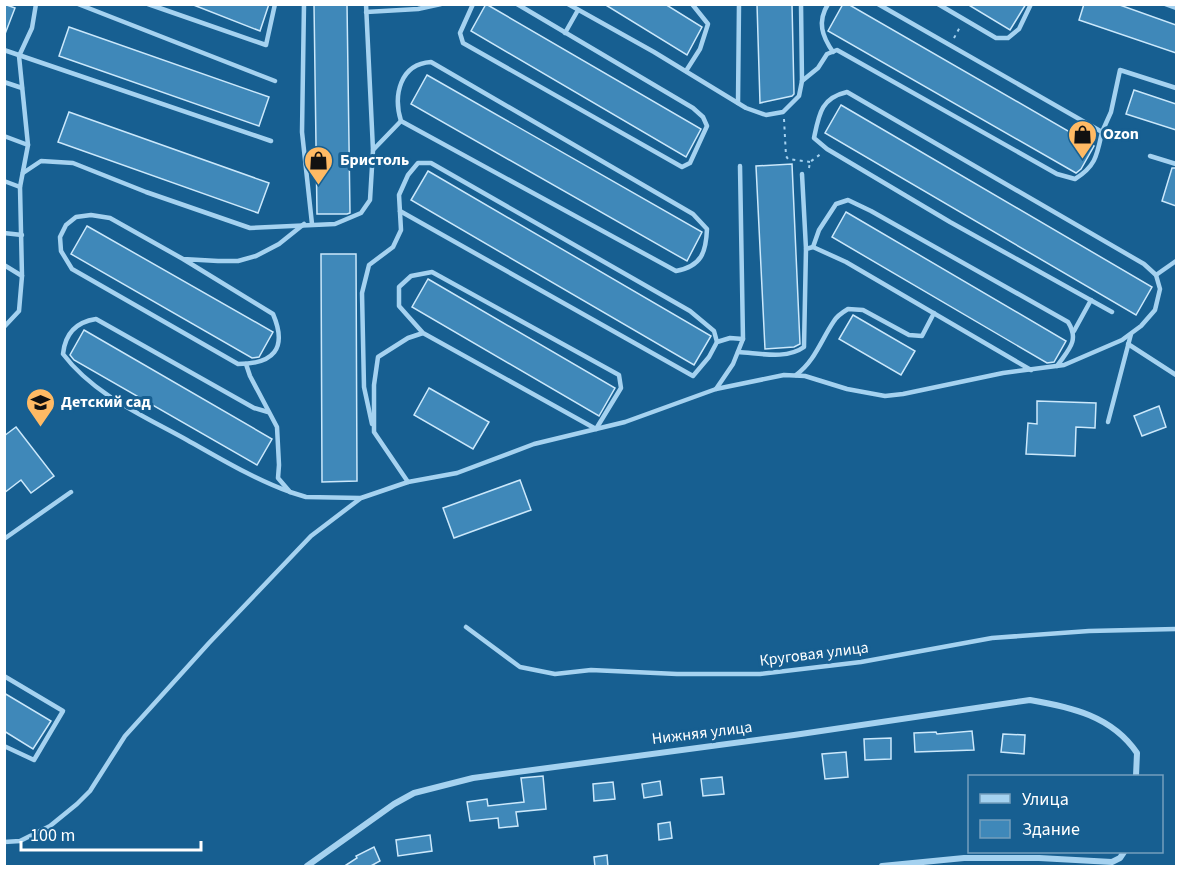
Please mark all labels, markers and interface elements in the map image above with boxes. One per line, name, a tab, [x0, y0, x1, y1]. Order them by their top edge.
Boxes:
shop icon: Ozon	[1066, 118, 1098, 160]
place label: Ozon	[1103, 123, 1139, 145]
shop icon: Бристоль	[303, 144, 335, 186]
place label: Бристоль	[340, 149, 409, 171]
school or university icon: Детский сад	[24, 386, 56, 428]
place label: Детский сад	[61, 391, 152, 413]
street label: Круговая улица	[758, 636, 870, 672]
street label: Нижняя улица	[650, 716, 754, 750]
legend	[968, 775, 1163, 853]
text: Улица	[1022, 787, 1069, 812]
scale bar	[21, 814, 201, 852]
text: Здание	[1022, 817, 1080, 842]
text: 100 m	[30, 823, 75, 848]

